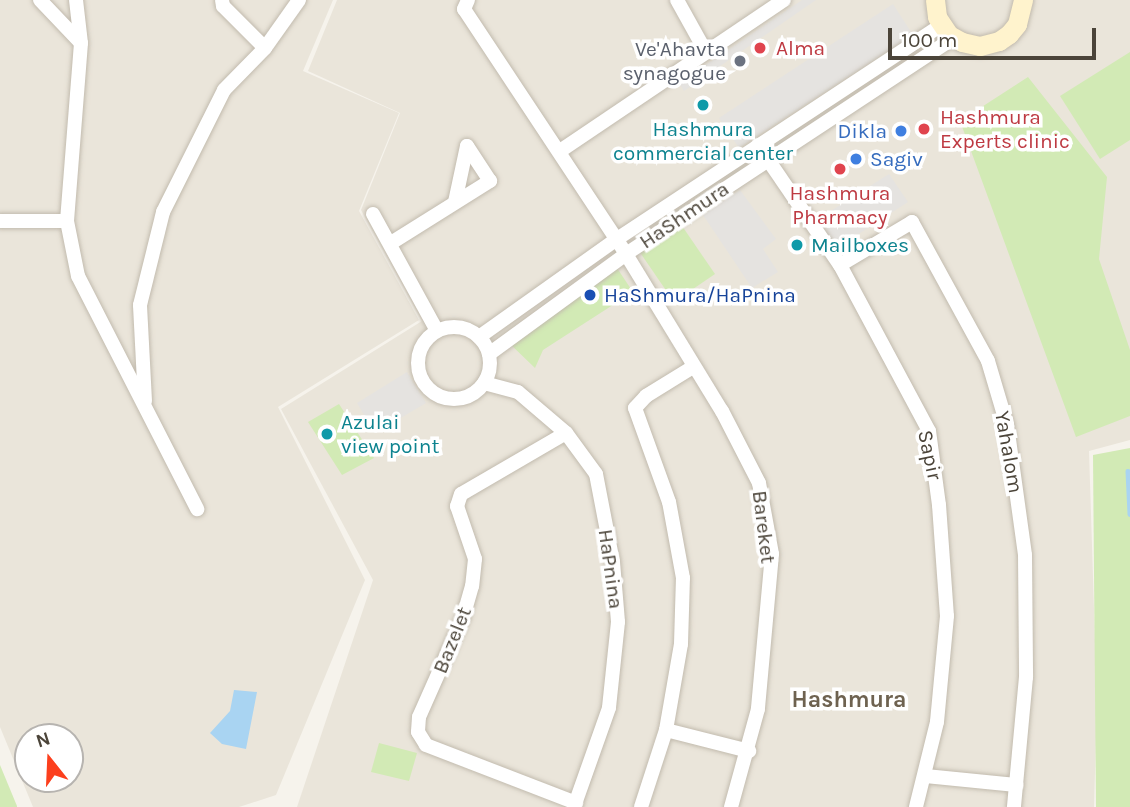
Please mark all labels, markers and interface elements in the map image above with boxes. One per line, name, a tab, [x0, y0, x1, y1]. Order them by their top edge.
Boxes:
scale bar	[892, 14, 1100, 58]
text: 100 m	[901, 28, 958, 52]
place label: Alma	[776, 35, 825, 61]
place label: Ve'Ahavta synagogue	[623, 36, 726, 86]
marker: Alma	[750, 38, 770, 58]
marker: Ve'Ahavta synagogue	[732, 53, 748, 69]
marker: Hashmura commercial center	[695, 97, 711, 113]
place label: Hashmura Experts clinic	[940, 104, 1070, 154]
place label: Hashmura commercial center	[613, 116, 793, 166]
place label: Dikla	[838, 118, 887, 144]
marker: Hashmura Experts clinic	[914, 119, 934, 139]
marker: Dikla	[893, 123, 909, 139]
place label: Sagiv	[870, 146, 923, 172]
marker: Sagiv	[848, 151, 864, 167]
marker: Hashmura Pharmacy	[832, 161, 848, 177]
street label: HaShmura	[634, 176, 734, 254]
place label: Hashmura Pharmacy	[790, 180, 890, 230]
place label: Mailboxes	[811, 232, 909, 258]
marker: Mailboxes	[789, 237, 805, 253]
place label: HaShmura/HaPnina	[604, 282, 796, 308]
marker: HaShmura/HaPnina	[582, 287, 598, 303]
place label: Azulai view point	[341, 409, 439, 459]
street label: Yahalom	[989, 409, 1029, 495]
marker: Azulai view point	[319, 426, 335, 442]
street label: Sapir	[912, 428, 948, 482]
street label: Bareket	[747, 489, 781, 565]
street label: HaPnina	[593, 527, 629, 611]
street label: Bazelet	[427, 603, 477, 677]
district label: Hashmura	[792, 686, 906, 714]
north arrow	[14, 723, 84, 793]
text: N	[33, 727, 53, 752]

